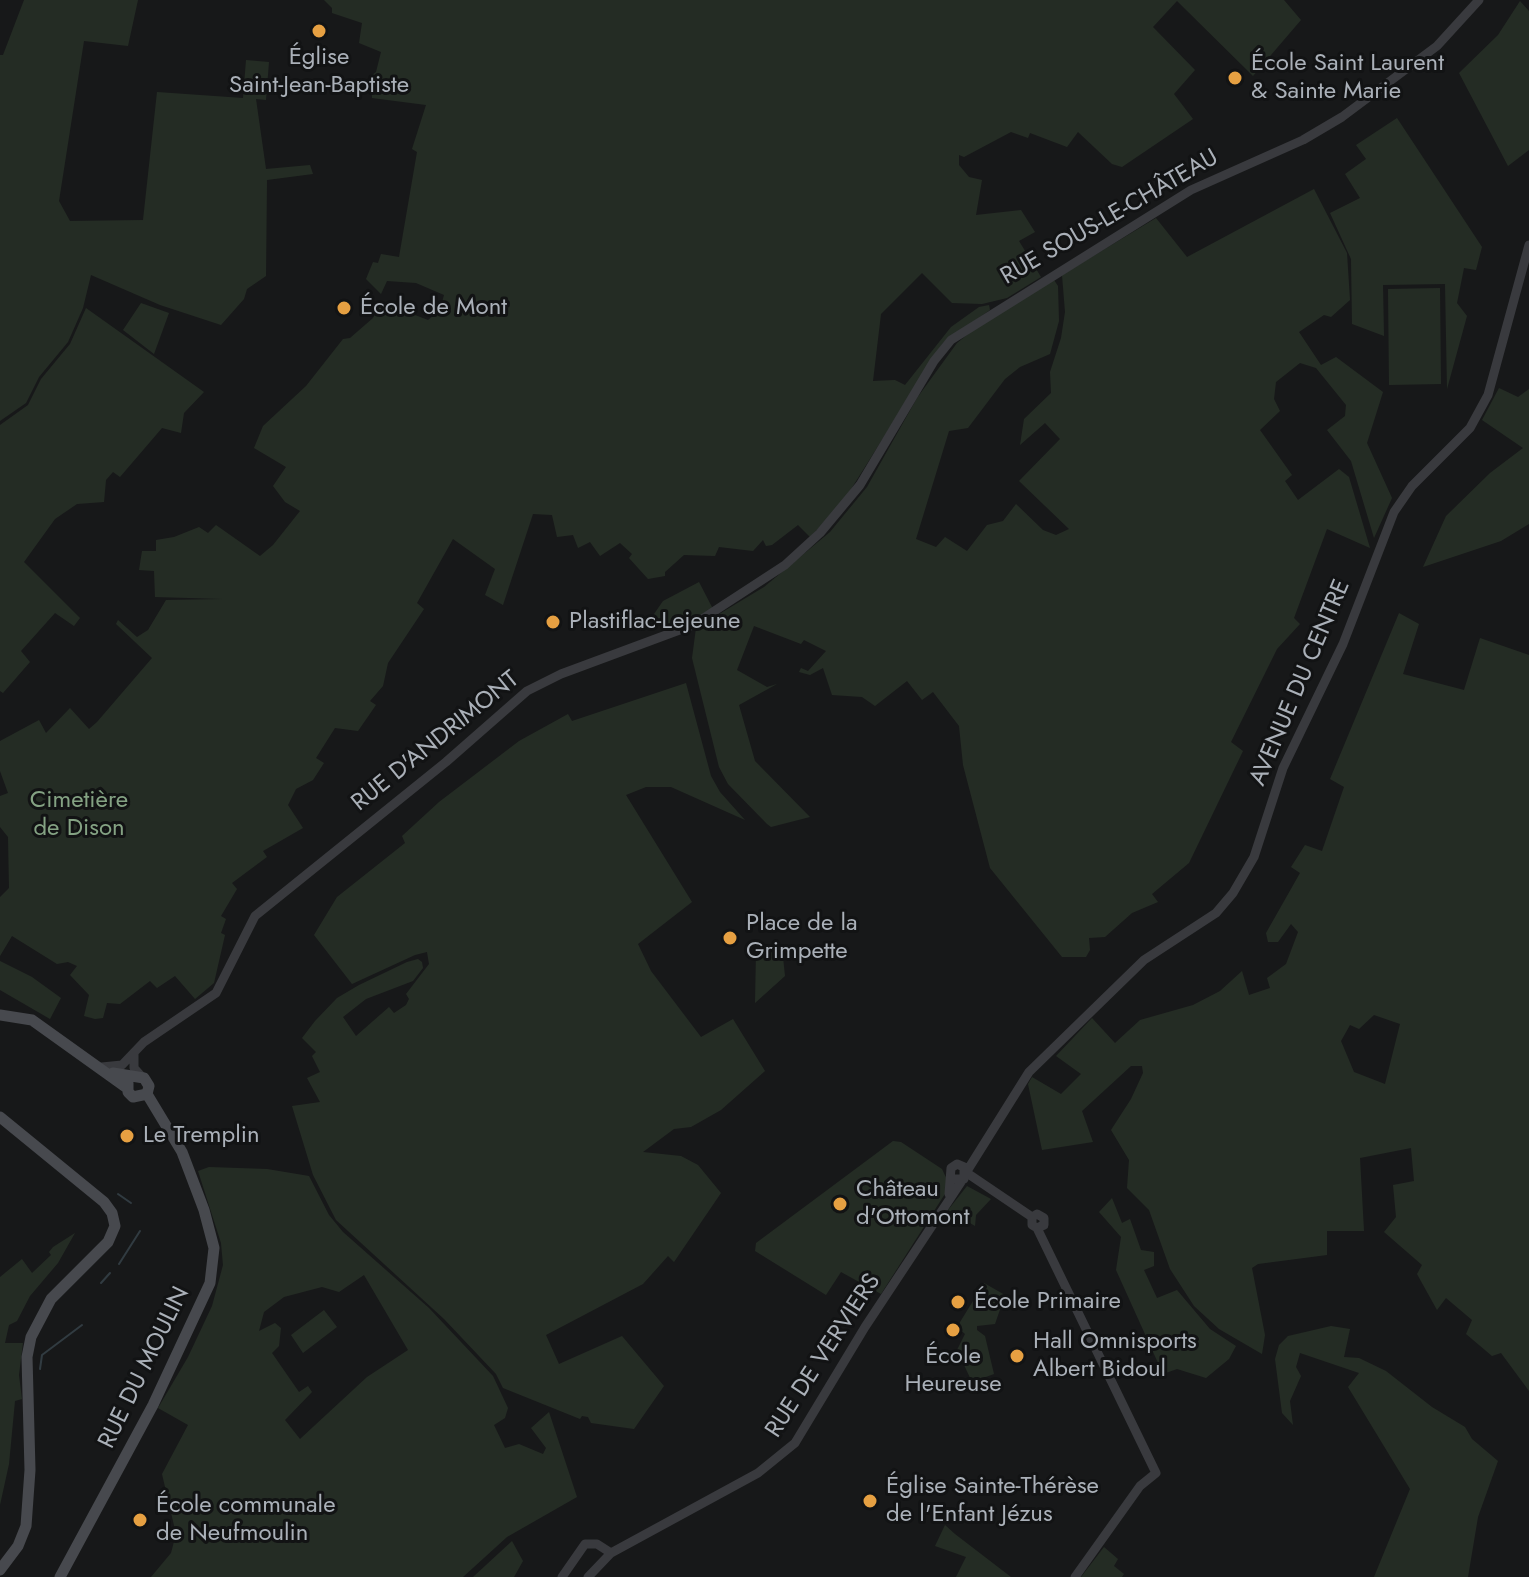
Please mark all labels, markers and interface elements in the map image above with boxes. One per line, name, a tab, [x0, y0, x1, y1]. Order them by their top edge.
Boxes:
marker: Église Saint-Jean-Baptiste	[310, 22, 328, 40]
place label: Église Saint-Jean-Baptiste	[229, 44, 409, 100]
place label: École Saint Laurent & Sainte Marie	[1251, 50, 1444, 106]
marker: École Saint Laurent & Sainte Marie	[1226, 69, 1244, 87]
street label: RUE SOUS-LE-CHÂTEAU	[996, 144, 1224, 292]
place label: École de Mont	[360, 294, 507, 322]
marker: École de Mont	[335, 299, 353, 317]
street label: AVENUE DU CENTRE	[1245, 576, 1357, 790]
place label: Plastiflac-Lejeune	[569, 608, 740, 636]
marker: Plastiflac-Lejeune	[544, 613, 562, 631]
street label: RUE D'ANDRIMONT	[347, 666, 525, 818]
park label: Cimetière de Dison	[30, 787, 128, 843]
place label: Place de la Grimpette	[746, 910, 858, 966]
marker: Place de la Grimpette	[721, 929, 739, 947]
place label: Le Tremplin	[143, 1122, 260, 1150]
marker: Le Tremplin	[118, 1127, 136, 1145]
place label: Château d'Ottomont	[856, 1176, 970, 1232]
marker: Château d'Ottomont	[831, 1195, 849, 1213]
street label: RUE DE VERVIERS	[760, 1269, 888, 1443]
street label: RUE DU MOULIN	[93, 1283, 197, 1453]
place label: École Primaire	[974, 1288, 1121, 1316]
marker: École Primaire	[949, 1293, 967, 1311]
marker: École Heureuse	[944, 1321, 962, 1339]
place label: Hall Omnisports Albert Bidoul	[1033, 1328, 1197, 1384]
place label: École Heureuse	[905, 1343, 1001, 1399]
marker: Hall Omnisports Albert Bidoul	[1008, 1347, 1026, 1365]
place label: Église Sainte-Thérèse de l'Enfant Jézus	[886, 1473, 1099, 1529]
place label: École communale de Neufmoulin	[156, 1492, 335, 1548]
marker: Église Sainte-Thérèse de l'Enfant Jézus	[861, 1492, 879, 1510]
marker: École communale de Neufmoulin	[131, 1511, 149, 1529]

